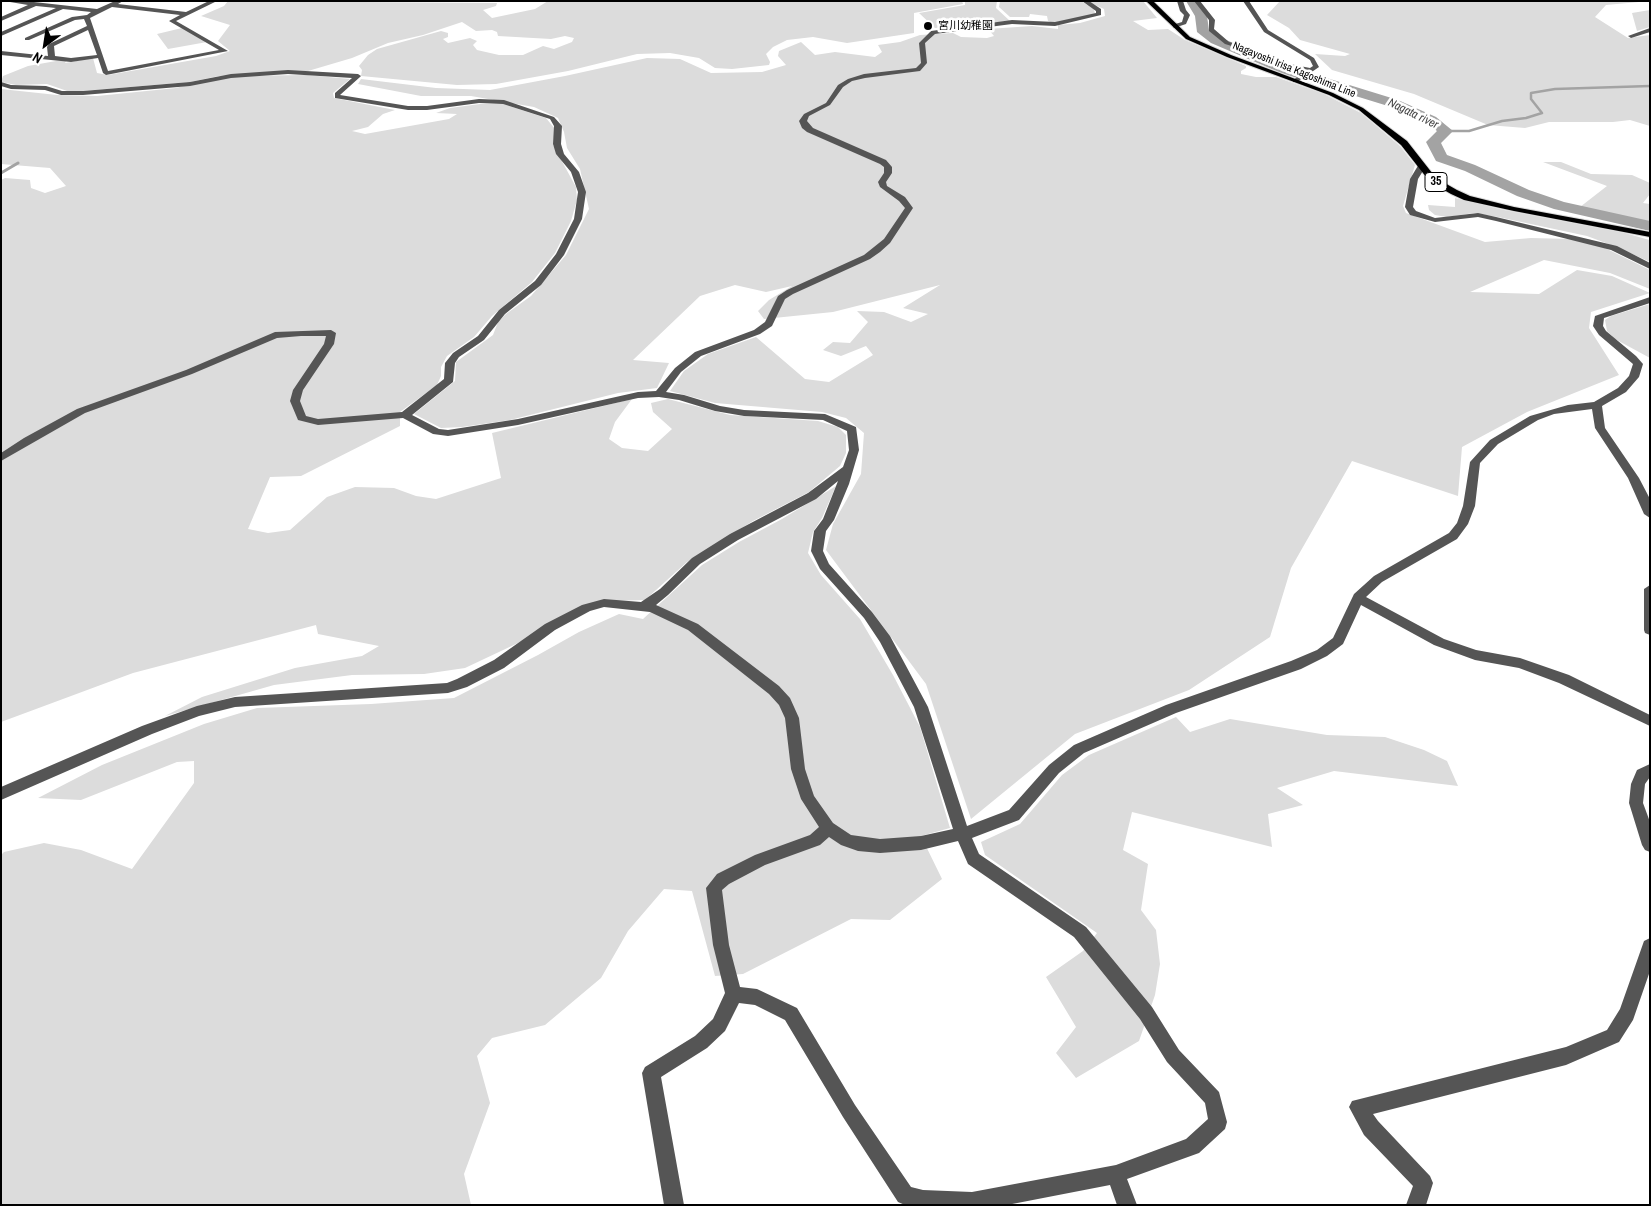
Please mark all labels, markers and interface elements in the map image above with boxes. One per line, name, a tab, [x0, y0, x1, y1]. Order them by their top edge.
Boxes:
place label: 宮川幼稚園	[938, 19, 993, 33]
north arrow	[20, 20, 70, 70]
marker: 宮川幼稚園	[922, 20, 934, 32]
street label: Nagayoshi Irisa Kagoshima Line	[1231, 39, 1357, 101]
text: N	[29, 48, 45, 68]
water label: Nagata river	[1386, 96, 1440, 132]
road number: 35	[1425, 172, 1447, 192]

